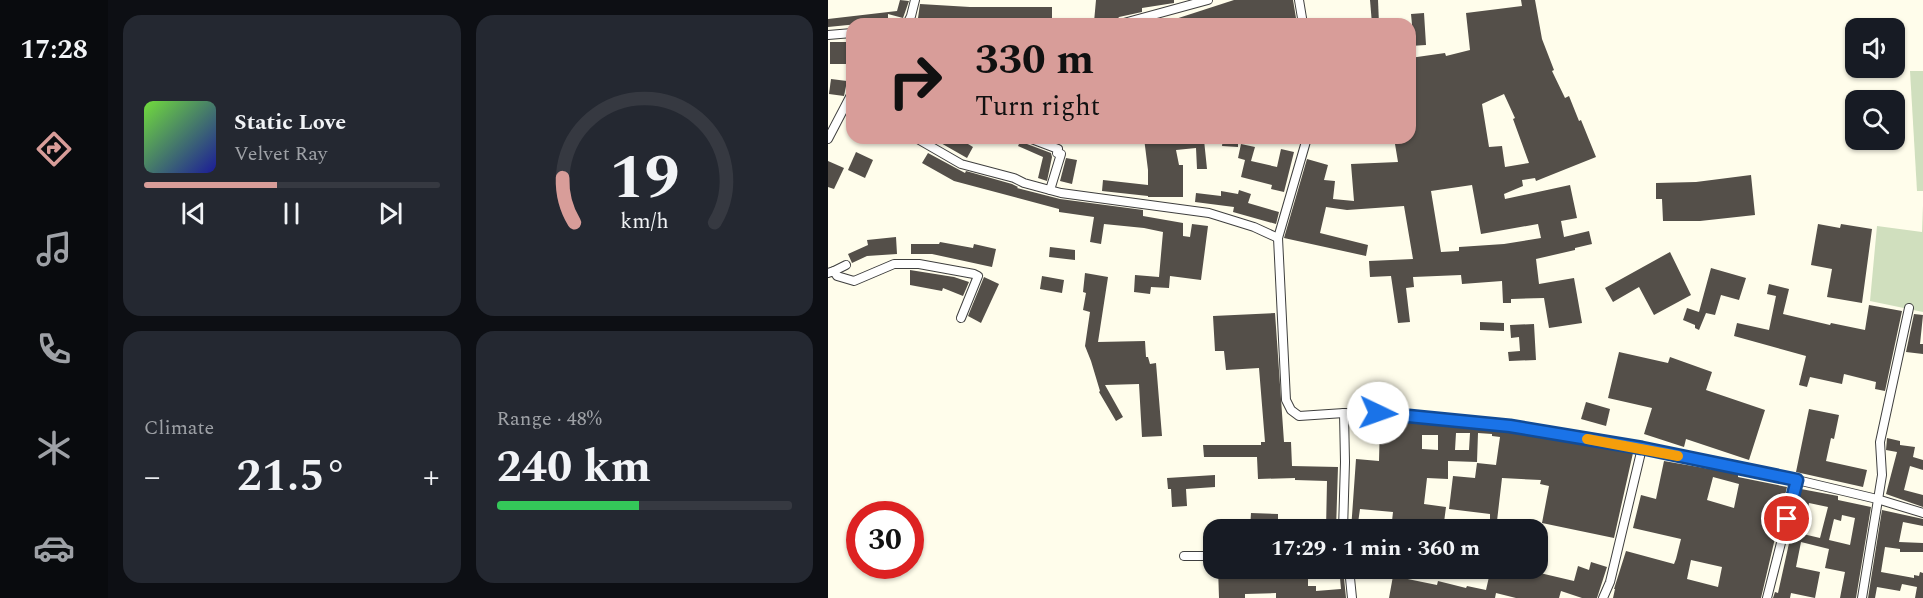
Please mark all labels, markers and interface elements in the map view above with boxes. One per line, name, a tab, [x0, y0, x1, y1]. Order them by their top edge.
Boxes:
map controls	[1845, 18, 1905, 150]
button: sound	[1845, 18, 1905, 78]
text: 17:28	[20, 29, 88, 71]
text: 330 m	[975, 29, 1094, 92]
icon: right	[876, 42, 954, 120]
text: Turn right	[975, 86, 1100, 128]
button: search	[1845, 90, 1905, 150]
text: Static Love	[234, 106, 346, 139]
icon: directions	[33, 128, 75, 170]
text: 19	[609, 131, 679, 226]
text: Velvet Ray	[234, 139, 327, 169]
icon: previous	[177, 197, 210, 230]
icon: pause	[275, 197, 308, 230]
icon: next	[374, 197, 407, 230]
text: km/h	[620, 205, 668, 238]
icon: music	[33, 228, 75, 270]
icon: phone	[33, 328, 75, 370]
position arrow	[1346, 381, 1410, 445]
text: Range · 48%	[497, 404, 602, 434]
text: Climate	[144, 413, 214, 443]
icon: climate	[33, 427, 75, 469]
text: 240 km	[497, 433, 651, 502]
text: 21.5°	[237, 442, 347, 511]
text: −	[144, 452, 161, 502]
text: +	[423, 452, 439, 502]
pin	[1761, 493, 1812, 544]
speed limit sign: 30	[846, 501, 924, 579]
icon: arrive	[1770, 502, 1803, 535]
icon: car	[33, 527, 75, 569]
text: 17:29 · 1 min · 360 m	[1271, 532, 1480, 565]

